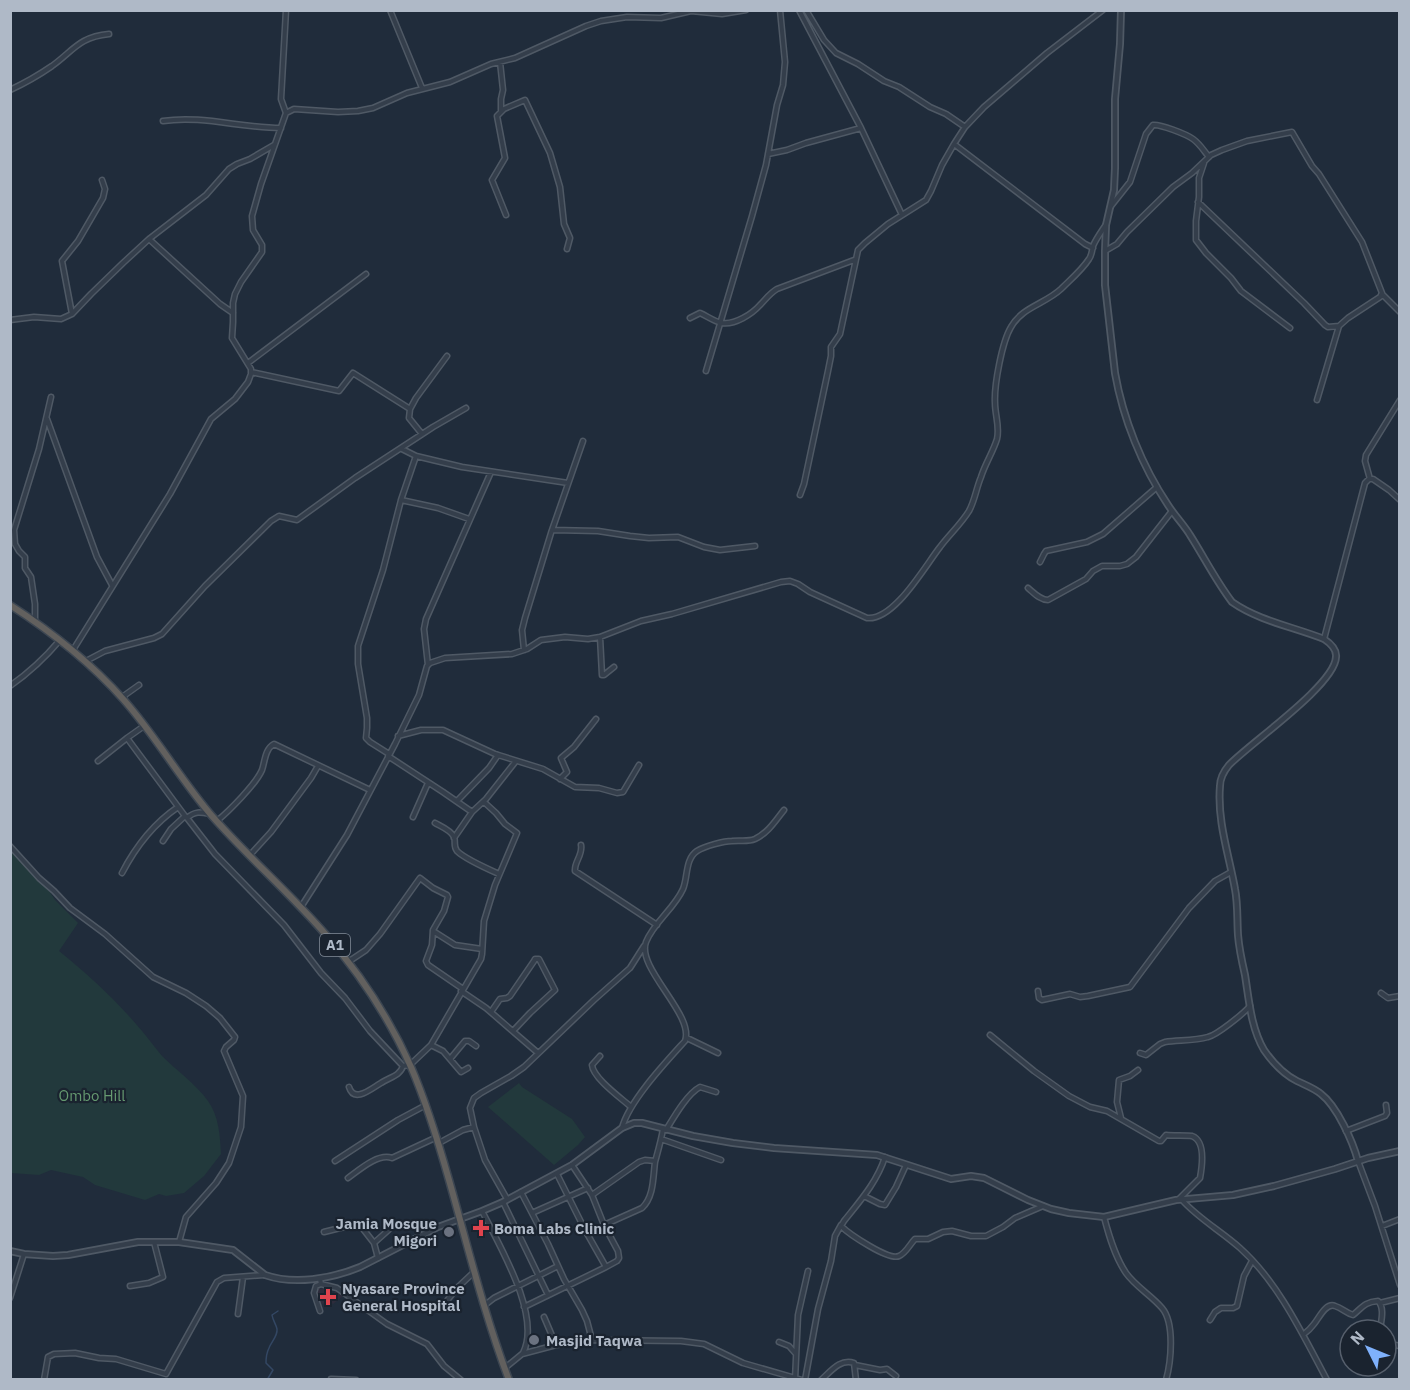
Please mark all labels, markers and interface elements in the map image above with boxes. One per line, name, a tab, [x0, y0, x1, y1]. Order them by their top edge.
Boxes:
road number: A1	[320, 934, 350, 956]
park label: Ombo Hill	[59, 1086, 125, 1105]
place label: Jamia Mosque Migori	[336, 1214, 437, 1250]
marker: Boma Labs Clinic	[472, 1219, 490, 1237]
place label: Boma Labs Clinic	[494, 1219, 615, 1238]
marker: Jamia Mosque Migori	[442, 1225, 456, 1239]
place label: Nyasare Province General Hospital	[342, 1279, 465, 1315]
marker: Nyasare Province General Hospital	[319, 1288, 337, 1306]
north arrow	[1338, 1318, 1398, 1378]
text: N	[1346, 1327, 1368, 1349]
place label: Masjid Taqwa	[546, 1331, 642, 1350]
marker: Masjid Taqwa	[527, 1333, 541, 1347]

